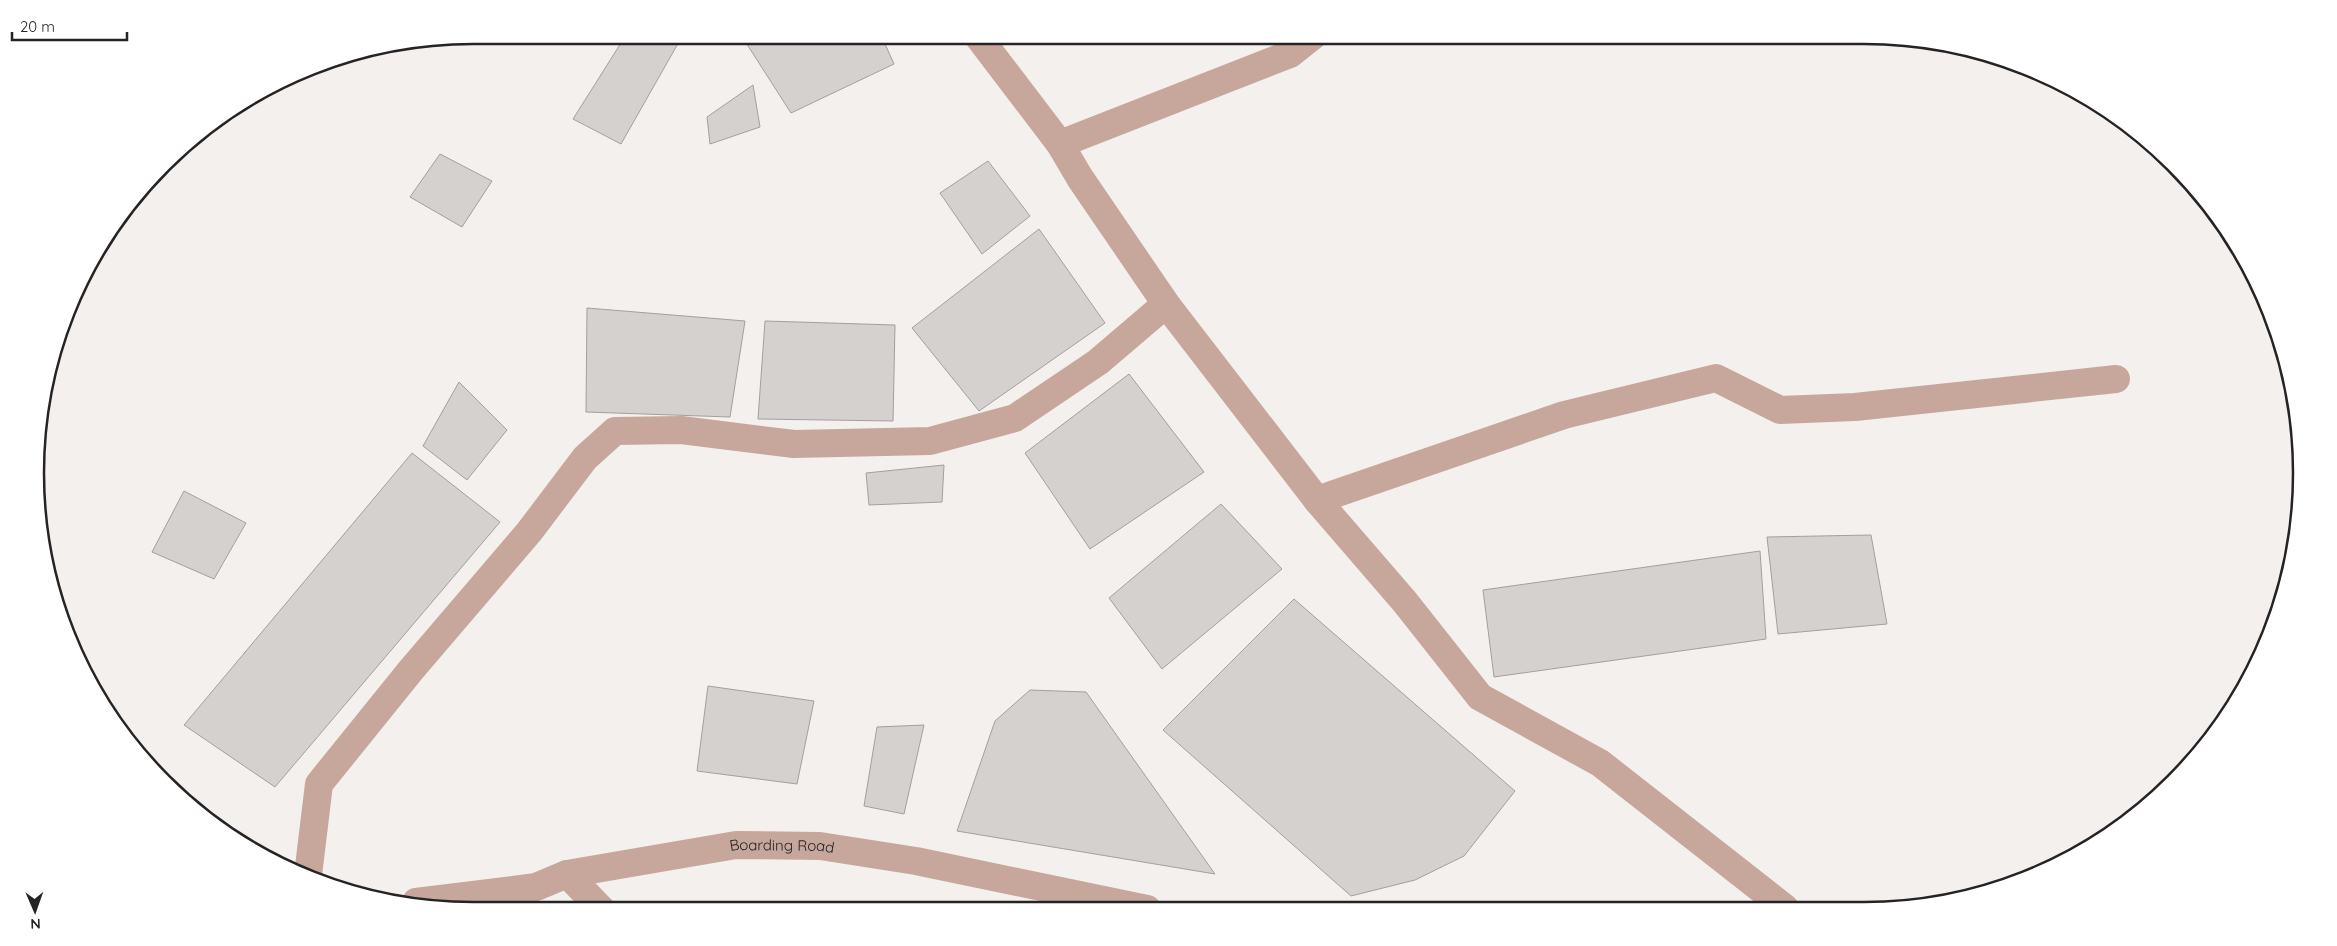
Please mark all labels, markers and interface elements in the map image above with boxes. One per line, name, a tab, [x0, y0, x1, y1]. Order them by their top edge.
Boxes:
scale bar	[12, 10, 128, 42]
text: 20 m	[20, 17, 55, 36]
street label: Boarding Road	[728, 835, 836, 857]
north arrow	[10, 886, 60, 936]
text: N	[30, 915, 41, 933]

